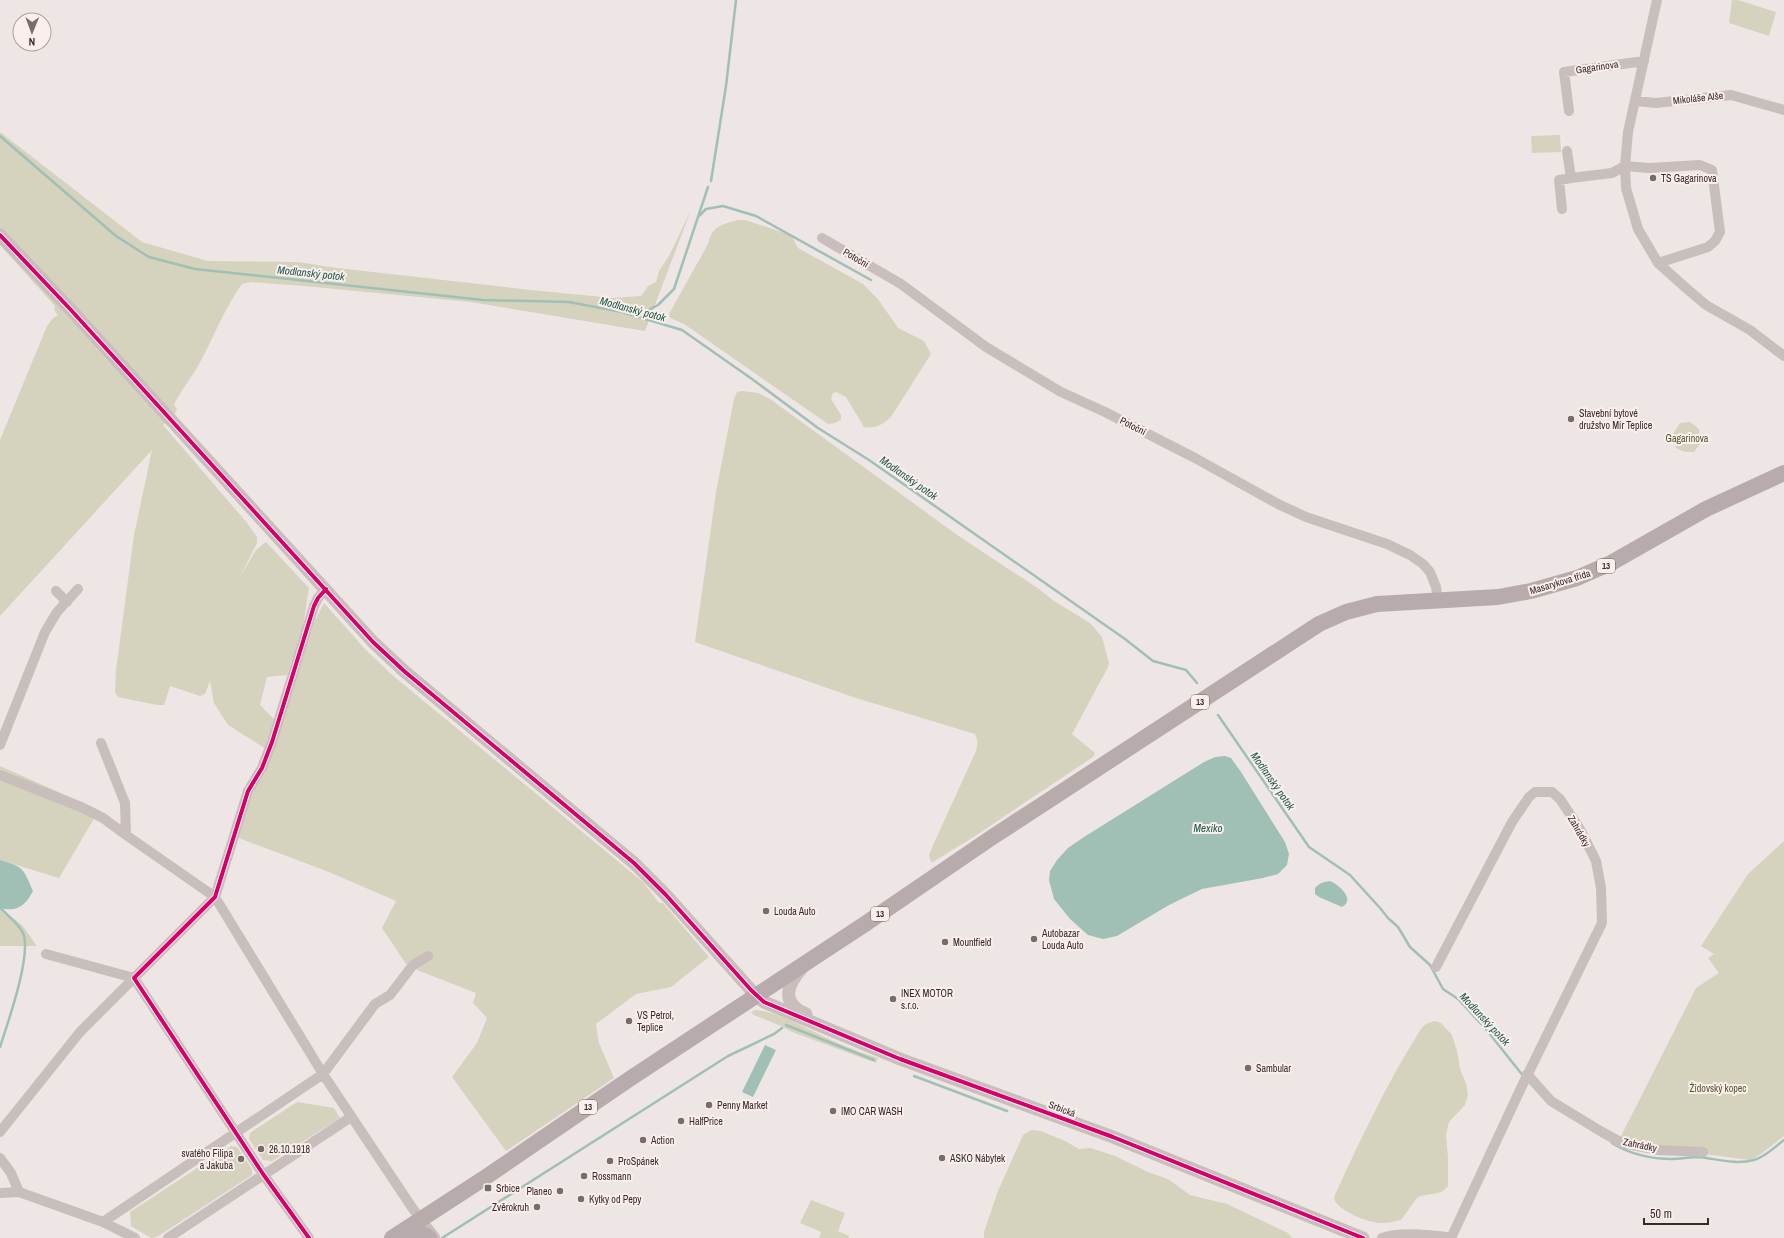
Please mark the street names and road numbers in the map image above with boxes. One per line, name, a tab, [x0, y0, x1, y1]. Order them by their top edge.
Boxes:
street label: Gagarinova	[1575, 58, 1620, 76]
street label: Mikoláše Alše	[1672, 89, 1724, 107]
street label: Potoční	[841, 245, 872, 271]
street label: Potoční	[1118, 414, 1149, 438]
road number: 13	[1597, 559, 1615, 573]
street label: Masarykova třída	[1528, 566, 1592, 597]
road number: 13	[1191, 695, 1209, 709]
street label: Zahrádky	[1565, 813, 1594, 850]
road number: 13	[871, 907, 889, 921]
street label: Srbická	[1047, 1098, 1078, 1120]
road number: 13	[579, 1100, 597, 1114]
street label: Zahrádky	[1622, 1135, 1659, 1155]

